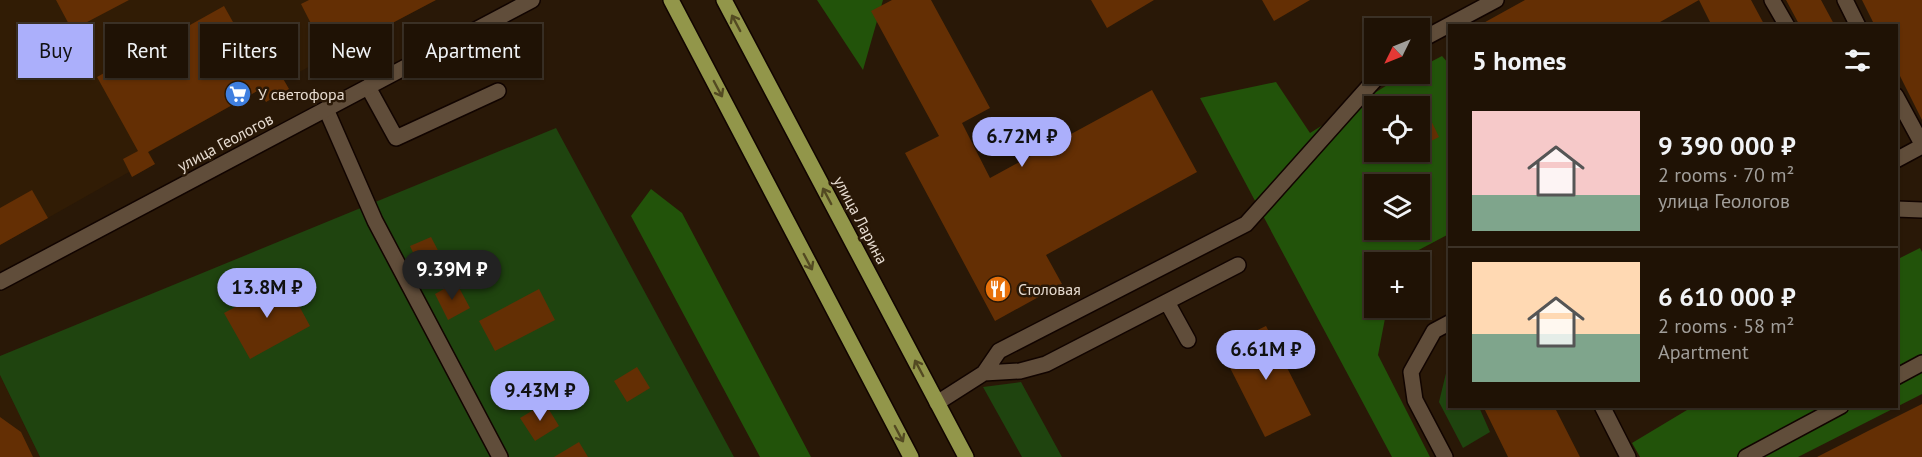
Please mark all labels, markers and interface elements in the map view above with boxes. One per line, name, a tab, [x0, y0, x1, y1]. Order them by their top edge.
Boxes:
one-way arrow	[730, 15, 741, 33]
north arrow	[1364, 18, 1430, 84]
map controls	[1364, 18, 1430, 318]
chip: Buy	[18, 24, 93, 78]
chip: Rent	[105, 24, 188, 78]
chip: Filters	[200, 24, 298, 78]
chip: New	[310, 24, 392, 78]
chip: Apartment	[404, 24, 542, 78]
text: 5 homes	[1472, 44, 1567, 77]
icon: filters	[1841, 44, 1874, 77]
supermarket icon: У светофора	[223, 79, 253, 109]
one-way arrow	[712, 80, 724, 98]
place label: У светофора	[258, 84, 345, 104]
button: locate	[1364, 96, 1430, 162]
street label: улица Геологов	[174, 108, 276, 176]
pin: 6.72M ₽	[967, 117, 1077, 168]
text: 6.72M ₽	[986, 123, 1058, 149]
text: 9 390 000 ₽	[1658, 129, 1796, 162]
icon: home	[1520, 135, 1592, 207]
text: 2 rooms · 70 m²	[1658, 162, 1794, 188]
street label: улица Ларина	[829, 173, 893, 267]
button: layers	[1364, 174, 1430, 240]
one-way arrow	[821, 187, 833, 205]
text: улица Геологов	[1658, 188, 1790, 214]
pin: 9.39M ₽	[397, 250, 507, 301]
one-way arrow	[803, 252, 814, 270]
button: +	[1364, 252, 1430, 318]
text: 9.39M ₽	[416, 256, 488, 282]
pin: 13.8M ₽	[212, 268, 322, 319]
text: 13.8M ₽	[231, 274, 303, 300]
restaurant icon: Столовая	[983, 274, 1013, 304]
place label: Столовая	[1018, 279, 1081, 299]
text: 6 610 000 ₽	[1658, 280, 1796, 313]
icon: home	[1520, 286, 1592, 358]
text: 2 rooms · 58 m²	[1658, 313, 1794, 339]
pin: 6.61M ₽	[1211, 330, 1321, 381]
text: 6.61M ₽	[1230, 336, 1302, 362]
text: Apartment	[1658, 339, 1749, 365]
one-way arrow	[913, 360, 925, 377]
pin: 9.43M ₽	[485, 371, 595, 422]
text: 9.43M ₽	[504, 377, 576, 403]
one-way arrow	[894, 425, 905, 443]

